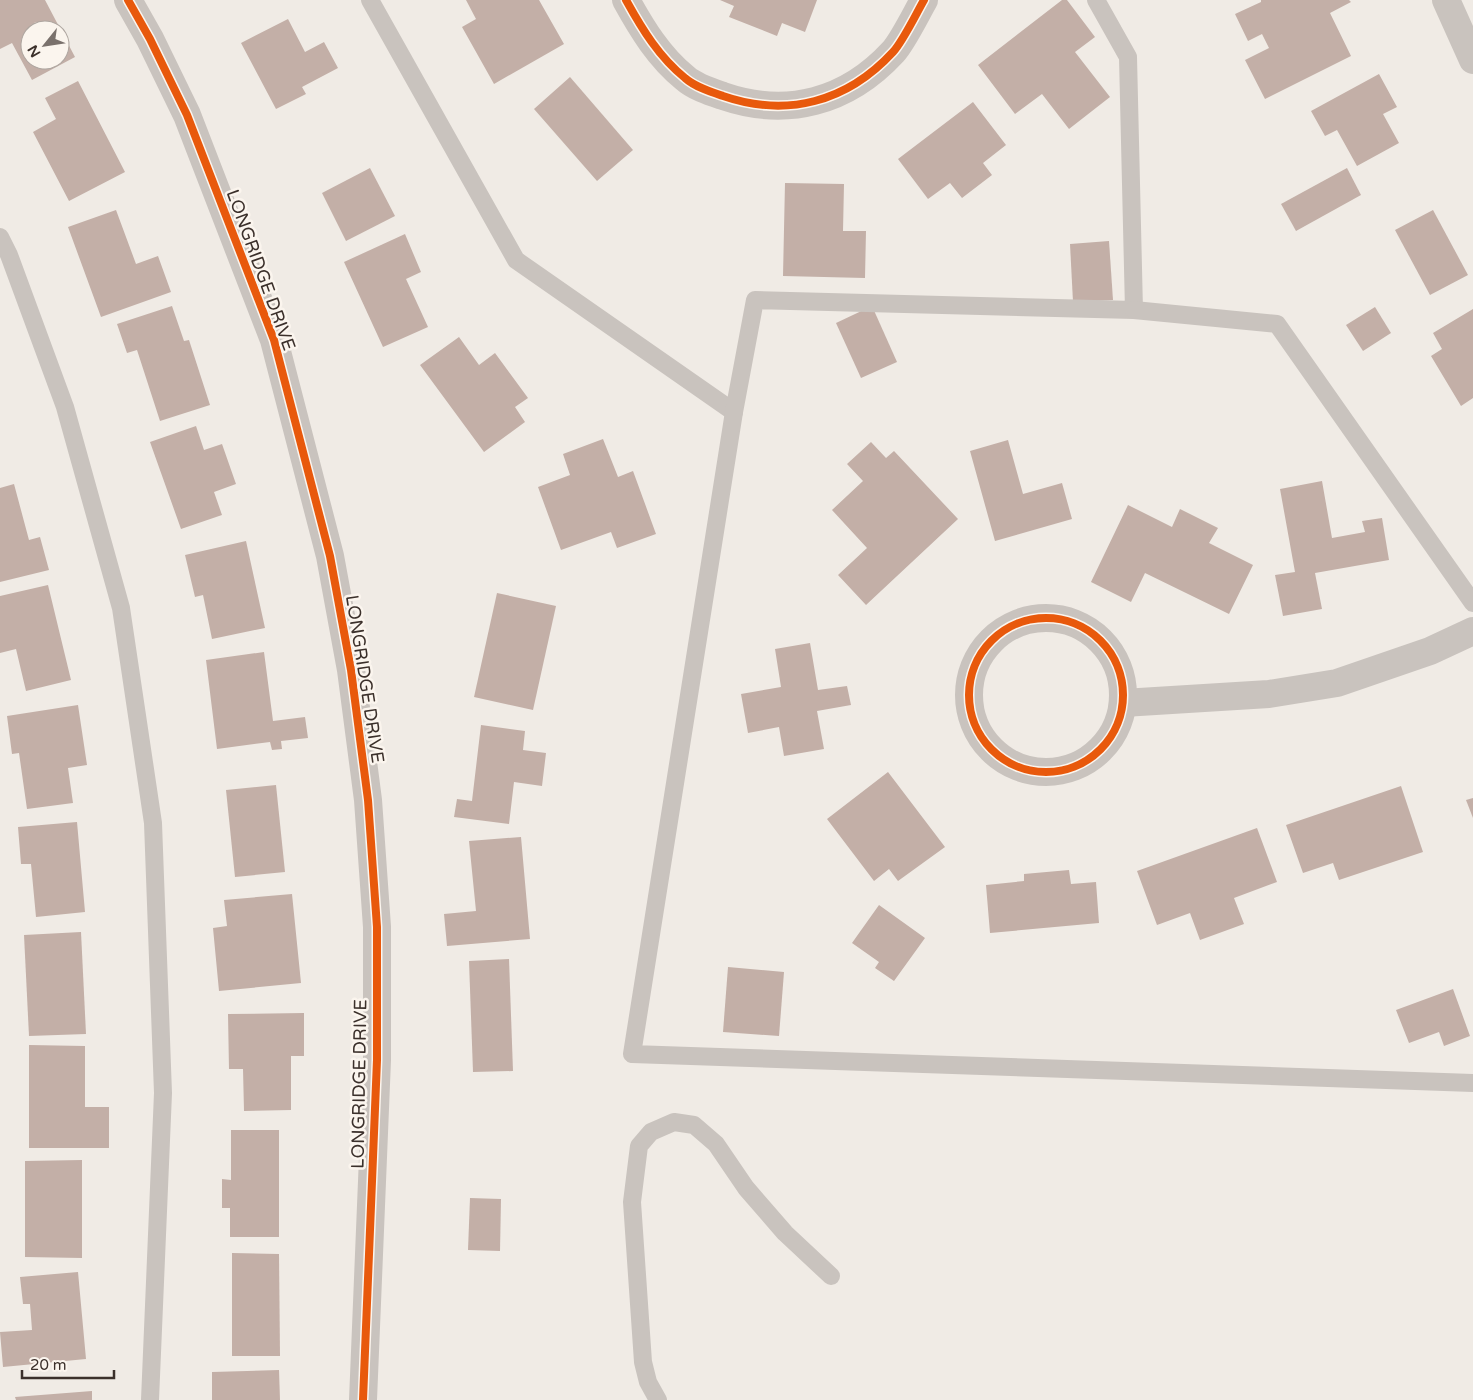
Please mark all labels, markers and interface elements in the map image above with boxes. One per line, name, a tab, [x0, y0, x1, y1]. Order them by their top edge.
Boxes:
north arrow	[20, 20, 70, 70]
text: N	[24, 42, 44, 60]
street label: LONGRIDGE DRIVE	[222, 186, 300, 354]
street label: LONGRIDGE DRIVE	[341, 593, 389, 765]
street label: LONGRIDGE DRIVE	[347, 999, 371, 1169]
scale bar	[22, 1348, 115, 1380]
text: 20 m	[30, 1356, 67, 1374]

